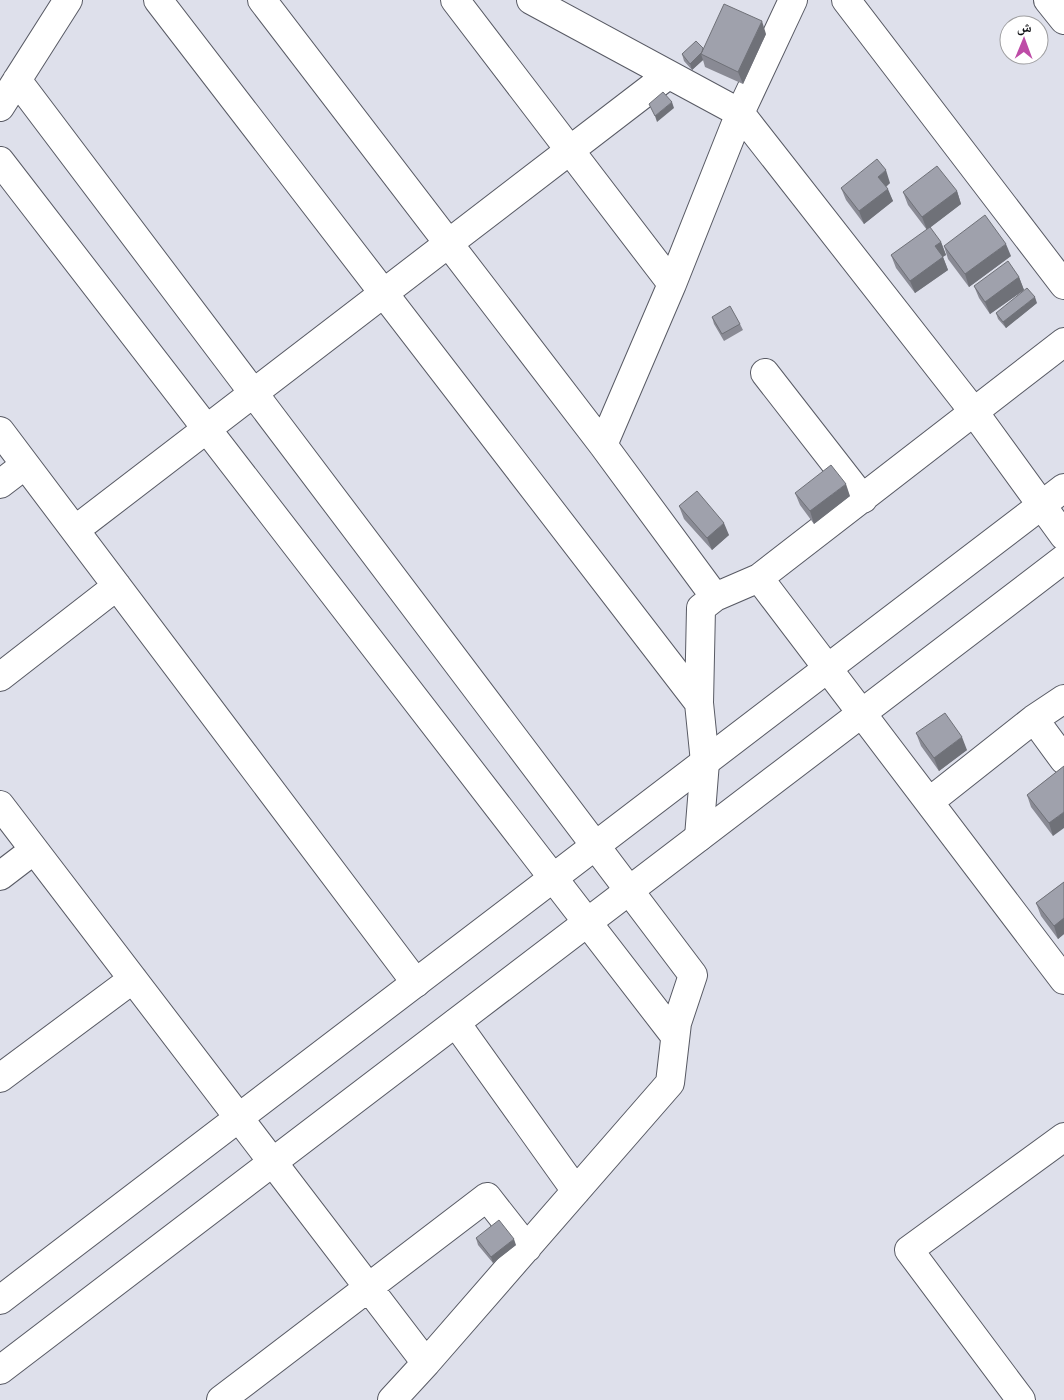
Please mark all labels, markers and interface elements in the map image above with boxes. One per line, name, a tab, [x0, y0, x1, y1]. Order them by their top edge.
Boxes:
north arrow	[999, 15, 1049, 65]
text: ش	[1017, 18, 1032, 36]

